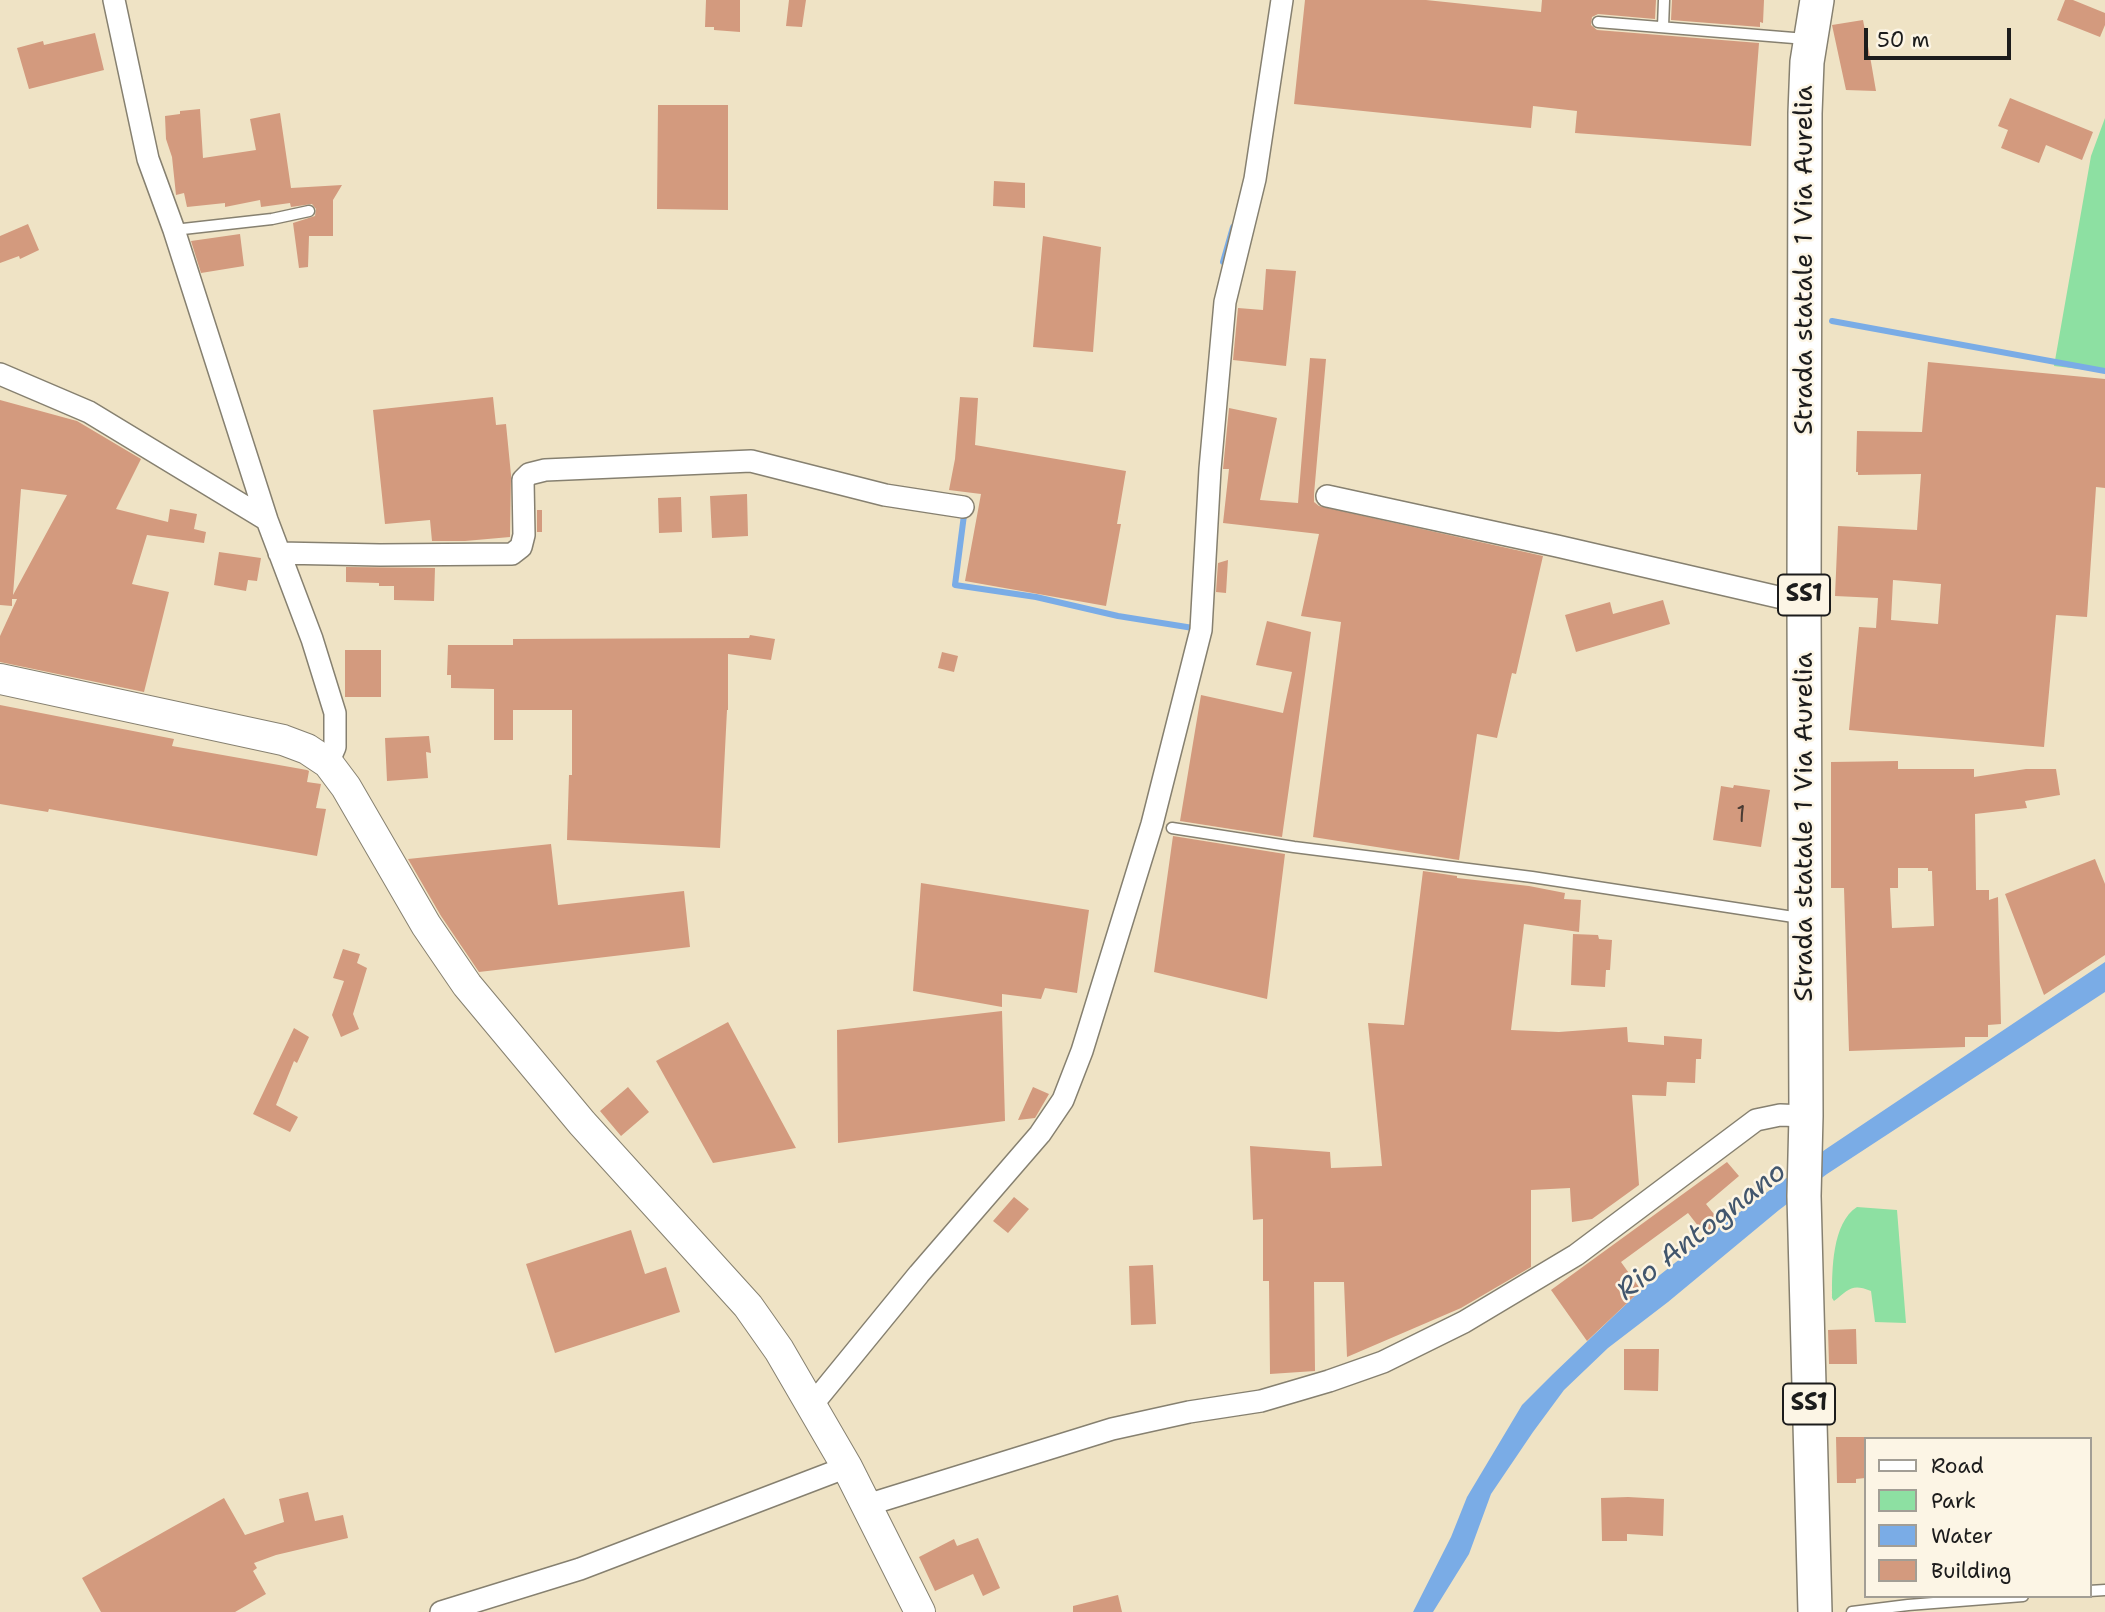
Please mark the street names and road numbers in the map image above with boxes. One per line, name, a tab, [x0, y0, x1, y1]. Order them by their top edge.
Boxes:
street label: Strada statale 1 Via Aurelia	[1789, 85, 1821, 435]
road number: SS1	[1778, 574, 1830, 616]
street label: Strada statale 1 Via Aurelia	[1789, 652, 1821, 1002]
road number: SS1	[1783, 1384, 1835, 1424]

